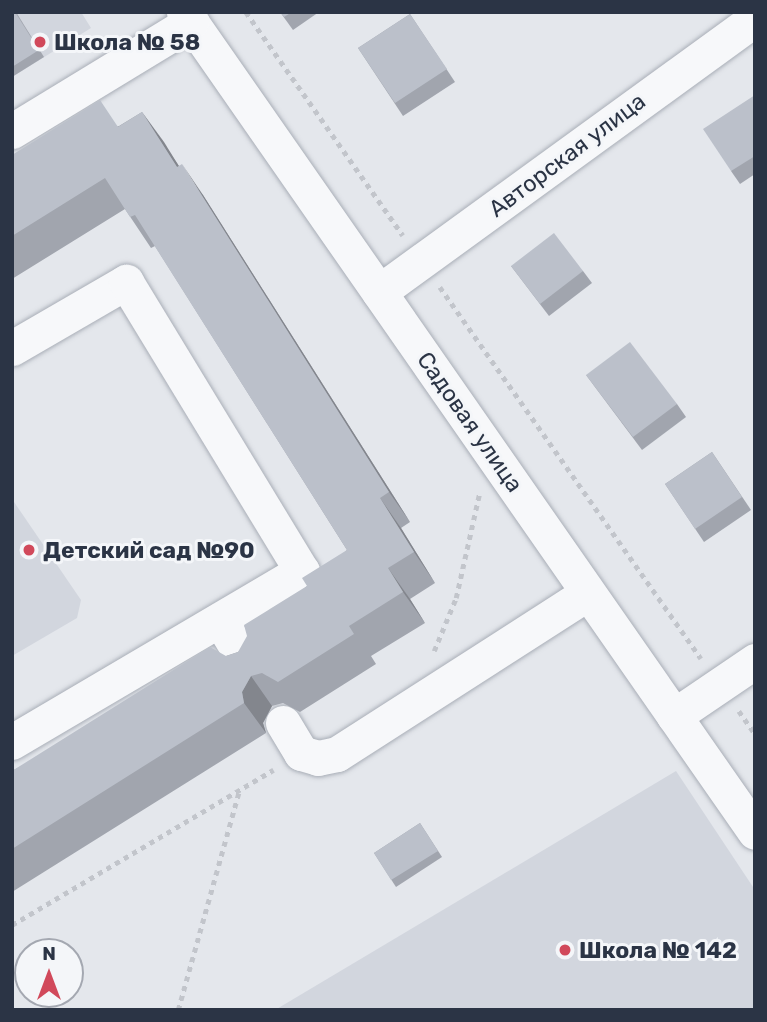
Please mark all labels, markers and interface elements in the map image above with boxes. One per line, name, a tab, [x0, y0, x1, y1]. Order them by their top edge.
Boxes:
place label: Школа № 58	[54, 28, 200, 56]
marker: Школа № 58	[32, 34, 48, 50]
street label: Авторская улица	[483, 87, 651, 223]
street label: Садовая улица	[411, 347, 529, 497]
place label: Детский сад №90	[43, 536, 255, 564]
marker: Детский сад №90	[21, 542, 37, 558]
place label: Школа № 142	[579, 936, 737, 964]
north arrow	[14, 938, 84, 1008]
text: N	[42, 942, 56, 965]
marker: Школа № 142	[557, 942, 573, 958]

